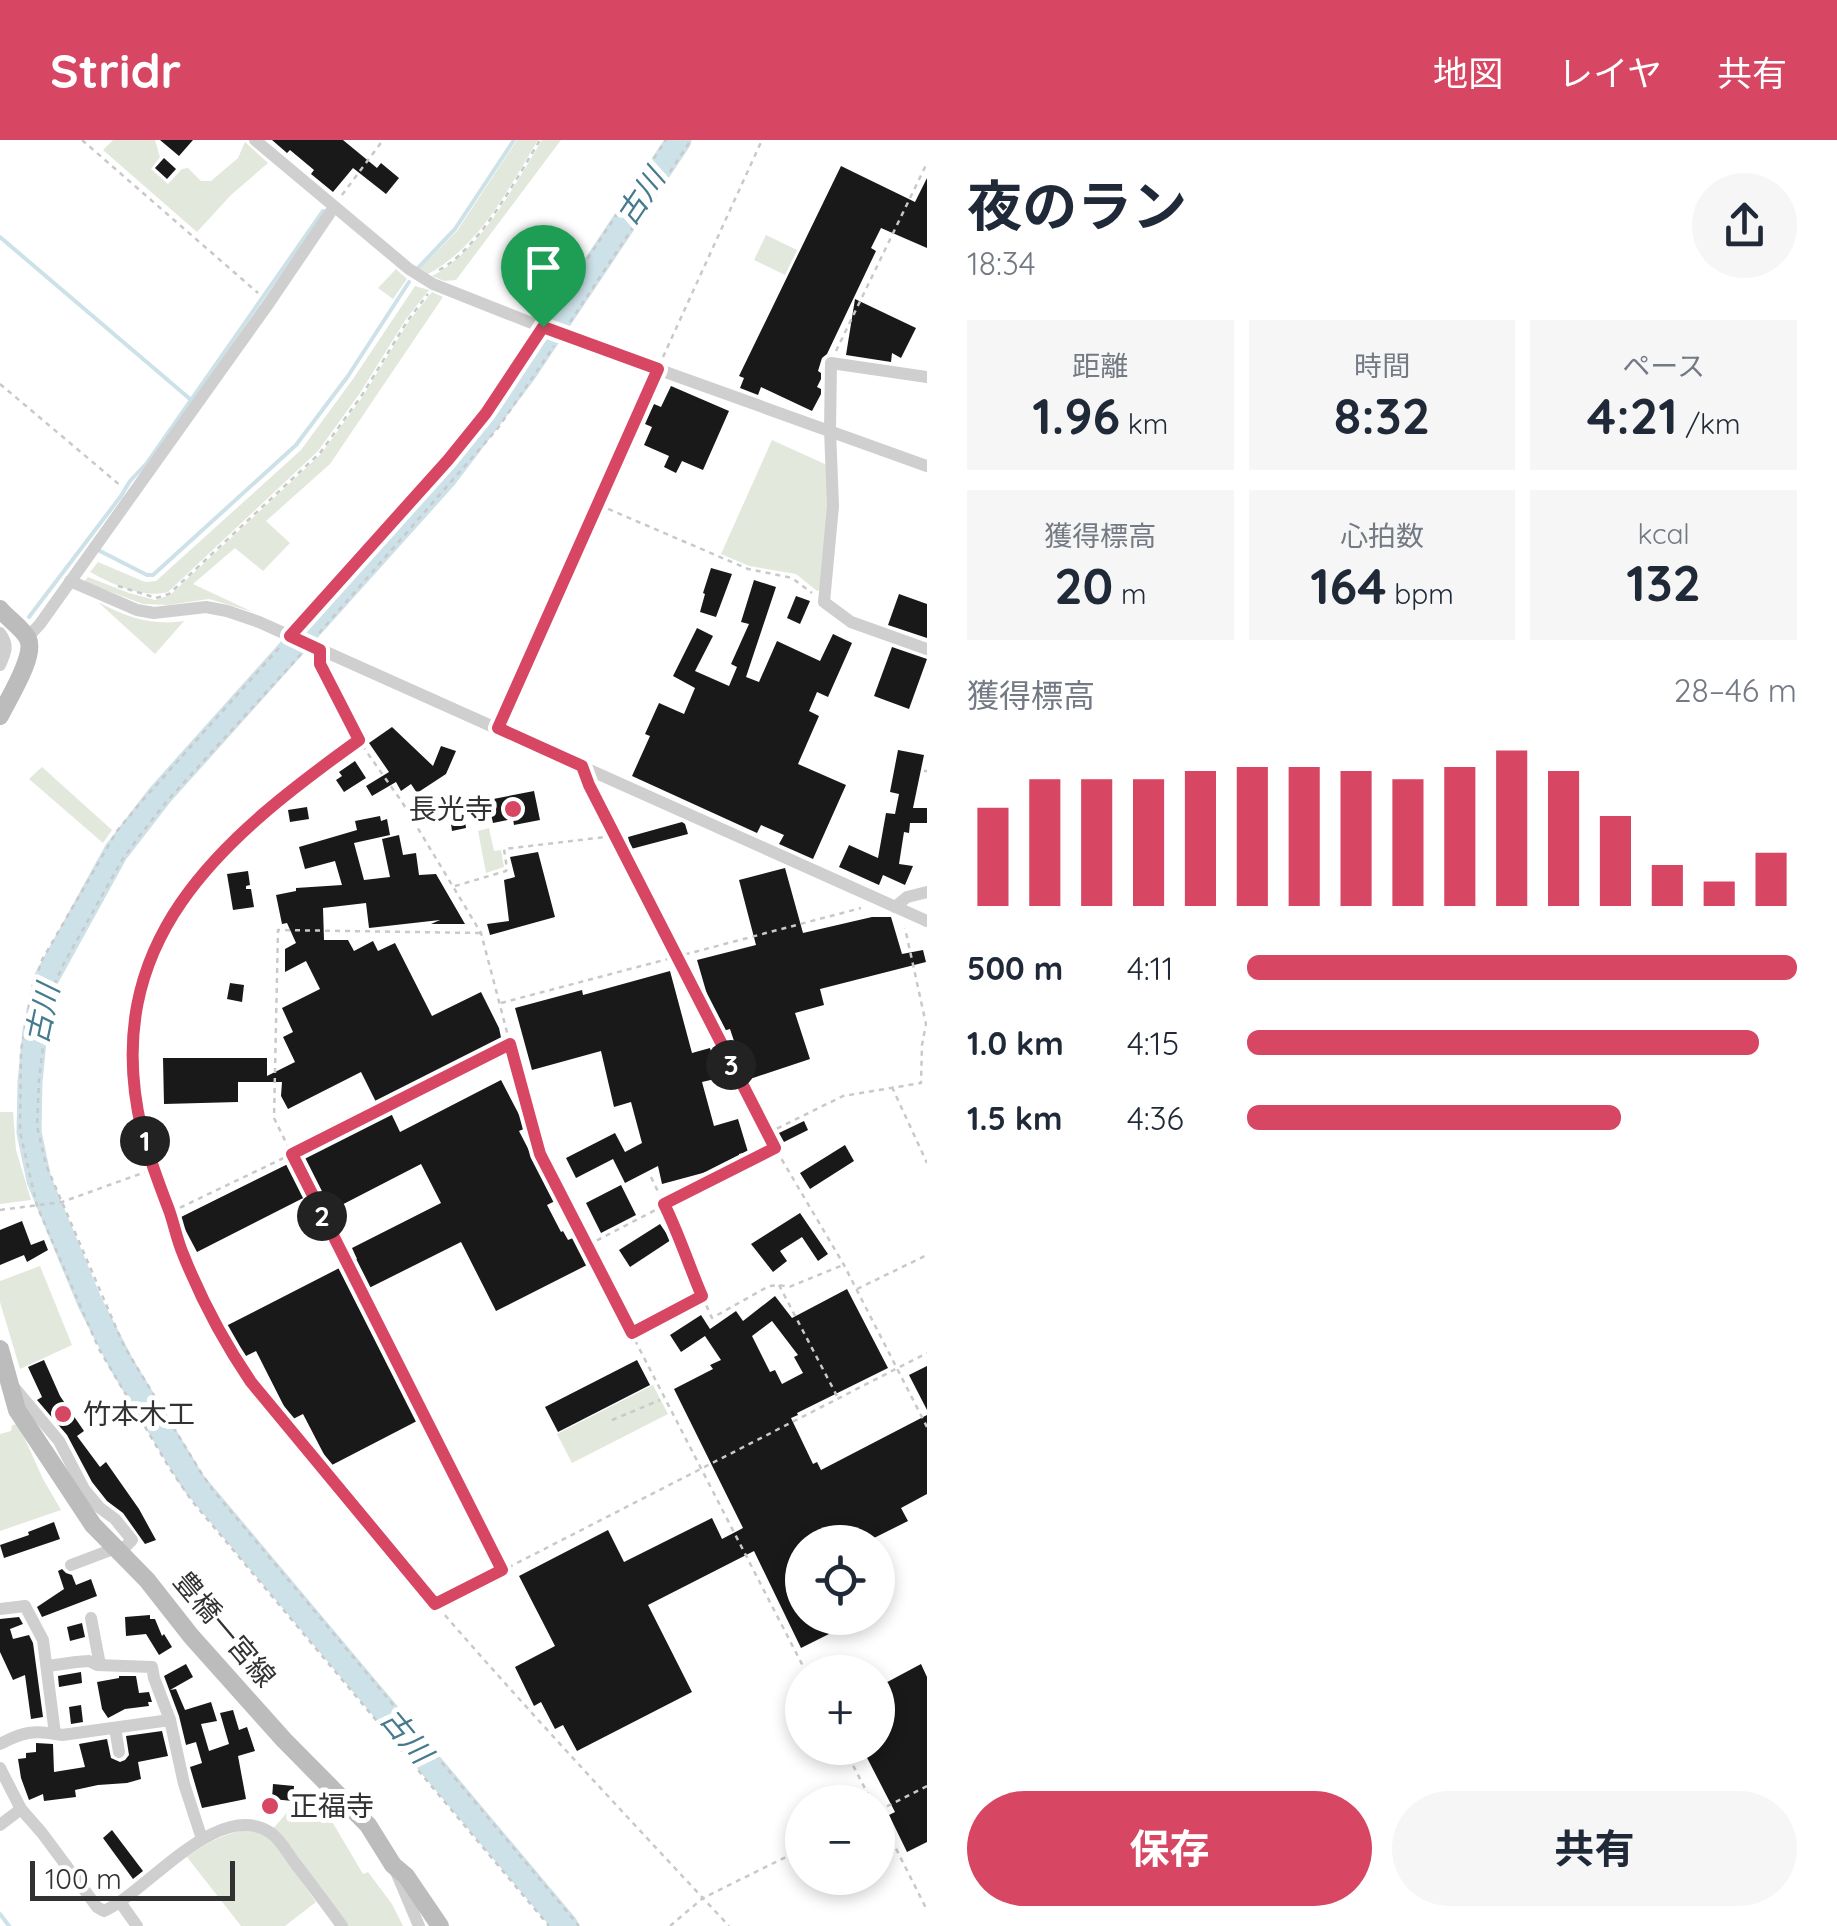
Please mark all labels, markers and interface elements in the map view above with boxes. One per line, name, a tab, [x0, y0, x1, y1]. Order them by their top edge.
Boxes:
text: Stridr	[50, 40, 181, 100]
text: 地図	[1433, 51, 1503, 95]
text: レイヤ	[1558, 51, 1662, 95]
text: 共有	[1717, 51, 1787, 95]
water label: 古川	[608, 158, 674, 232]
text: 夜のラン	[967, 171, 1187, 240]
button: share	[1692, 173, 1797, 278]
pin	[501, 225, 586, 328]
icon: arrive	[516, 240, 571, 295]
text: 18:34	[967, 243, 1036, 283]
text: 距離	[1072, 348, 1128, 383]
text: 時間	[1354, 348, 1410, 383]
text: ペース	[1622, 348, 1705, 383]
text: 1.96	[1032, 384, 1120, 447]
text: 8:32	[1334, 384, 1430, 447]
text: 4:21	[1587, 384, 1678, 447]
text: km	[1120, 406, 1168, 441]
text: /km	[1678, 406, 1741, 441]
text: kcal	[1638, 516, 1690, 551]
text: 獲得標高	[1044, 518, 1156, 553]
text: 心拍数	[1340, 518, 1424, 553]
text: 132	[1626, 551, 1701, 614]
text: 20	[1054, 554, 1113, 617]
text: 164	[1310, 554, 1387, 617]
text: m	[1113, 576, 1147, 611]
text: bpm	[1387, 576, 1454, 611]
text: 28–46 m	[1674, 670, 1797, 710]
text: 獲得標高	[967, 675, 1095, 715]
place label: 長光寺	[409, 791, 493, 826]
marker: 長光寺	[502, 798, 524, 820]
text: 500 m	[967, 948, 1063, 988]
text: 4:11	[1127, 948, 1174, 988]
water label: 古川	[17, 978, 67, 1047]
text: 1.0 km	[967, 1023, 1064, 1063]
text: 4:15	[1127, 1023, 1179, 1063]
pin: 3	[706, 1040, 756, 1090]
text: 3	[723, 1047, 739, 1082]
text: 1.5 km	[967, 1098, 1063, 1138]
text: 4:36	[1127, 1098, 1184, 1138]
pin: 1	[120, 1116, 170, 1166]
text: 1	[140, 1123, 150, 1158]
pin: 2	[297, 1191, 347, 1241]
text: 2	[314, 1198, 330, 1233]
place label: 竹本木工	[83, 1396, 195, 1431]
marker: 竹本木工	[52, 1403, 74, 1425]
map controls	[785, 1525, 895, 1895]
button: locate	[785, 1525, 895, 1635]
street label: 豊橋一宮線	[167, 1564, 284, 1694]
button: +	[785, 1655, 895, 1765]
water label: 古川	[373, 1700, 443, 1773]
button: −	[785, 1785, 895, 1895]
place label: 正福寺	[290, 1788, 374, 1823]
button: 保存	[967, 1791, 1372, 1906]
button: 共有	[1392, 1791, 1797, 1906]
marker: 正福寺	[259, 1795, 281, 1817]
scale bar	[30, 1856, 235, 1900]
text: 100 m	[45, 1861, 122, 1896]

